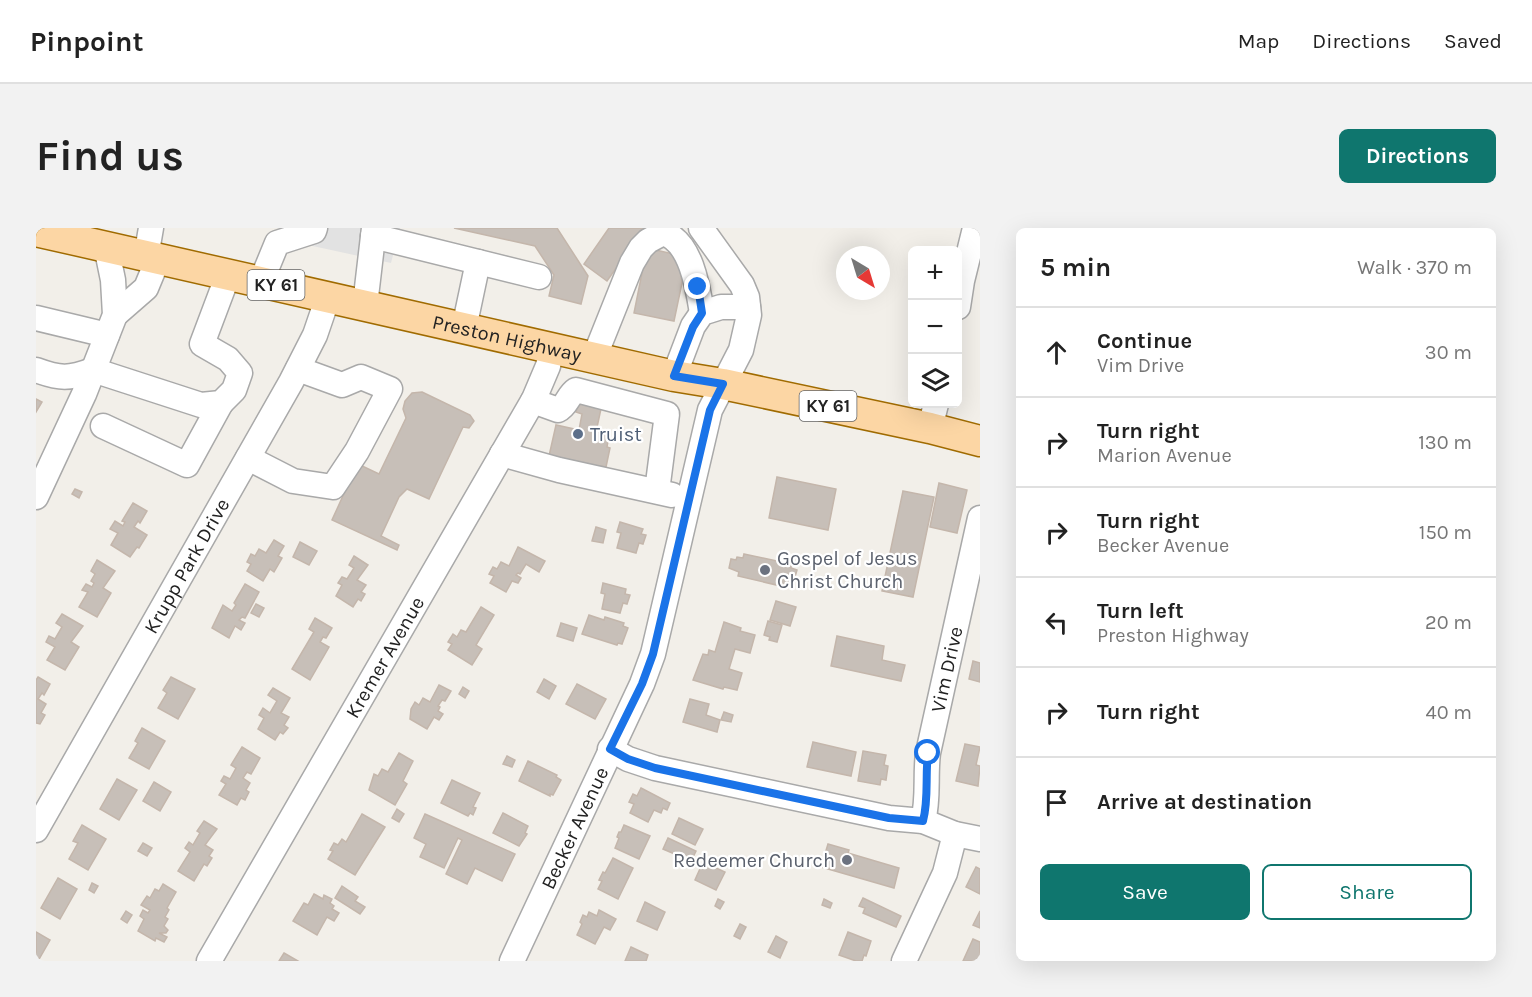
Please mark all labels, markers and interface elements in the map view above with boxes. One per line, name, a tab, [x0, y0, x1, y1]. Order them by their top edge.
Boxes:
text: Pinpoint	[30, 25, 143, 58]
text: Map	[1238, 29, 1279, 53]
text: Directions	[1312, 29, 1411, 53]
text: Saved	[1444, 29, 1502, 53]
button: Directions	[1339, 129, 1496, 183]
text: Find us	[36, 131, 184, 181]
north arrow	[836, 246, 890, 300]
map controls	[908, 246, 962, 408]
button: +	[908, 246, 962, 300]
text: 5 min	[1040, 252, 1111, 283]
text: Walk · 370 m	[1357, 256, 1472, 279]
road number: KY 61	[248, 270, 304, 300]
route end	[684, 273, 710, 299]
button: −	[908, 300, 962, 354]
street label: Preston Highway	[430, 310, 584, 367]
text: Continue	[1097, 328, 1192, 354]
icon: ahead	[1040, 336, 1073, 369]
text: 30 m	[1425, 341, 1472, 364]
button: layers	[908, 354, 962, 408]
text: Vim Drive	[1097, 354, 1184, 377]
road number: KY 61	[800, 391, 856, 421]
text: Turn right	[1097, 418, 1200, 444]
place label: Truist	[590, 423, 642, 446]
icon: right	[1040, 426, 1073, 459]
marker: Truist	[571, 427, 585, 441]
text: 130 m	[1418, 431, 1472, 454]
text: Marion Avenue	[1097, 444, 1232, 467]
street label: Krupp Park Drive	[139, 494, 234, 638]
text: Turn right	[1097, 508, 1200, 534]
icon: right	[1040, 516, 1073, 549]
text: 150 m	[1419, 521, 1472, 544]
text: Becker Avenue	[1097, 534, 1229, 557]
place label: Gospel of Jesus Christ Church	[777, 547, 918, 593]
marker: Gospel of Jesus Christ Church	[758, 563, 772, 577]
street label: Kremer Avenue	[341, 593, 429, 722]
text: Turn left	[1097, 598, 1184, 624]
icon: left	[1040, 606, 1073, 639]
text: 20 m	[1425, 611, 1472, 634]
street label: Vim Drive	[926, 624, 968, 715]
text: Preston Highway	[1097, 624, 1249, 647]
icon: right	[1040, 696, 1073, 729]
text: Turn right	[1097, 699, 1200, 725]
text: 40 m	[1426, 701, 1472, 724]
route start	[914, 739, 940, 765]
street label: Becker Avenue	[536, 763, 613, 893]
icon: arrive	[1040, 786, 1073, 819]
text: Arrive at destination	[1097, 789, 1312, 815]
place label: Redeemer Church	[673, 849, 835, 872]
marker: Redeemer Church	[840, 853, 854, 867]
button: Save	[1040, 864, 1250, 920]
button: Share	[1262, 864, 1472, 920]

